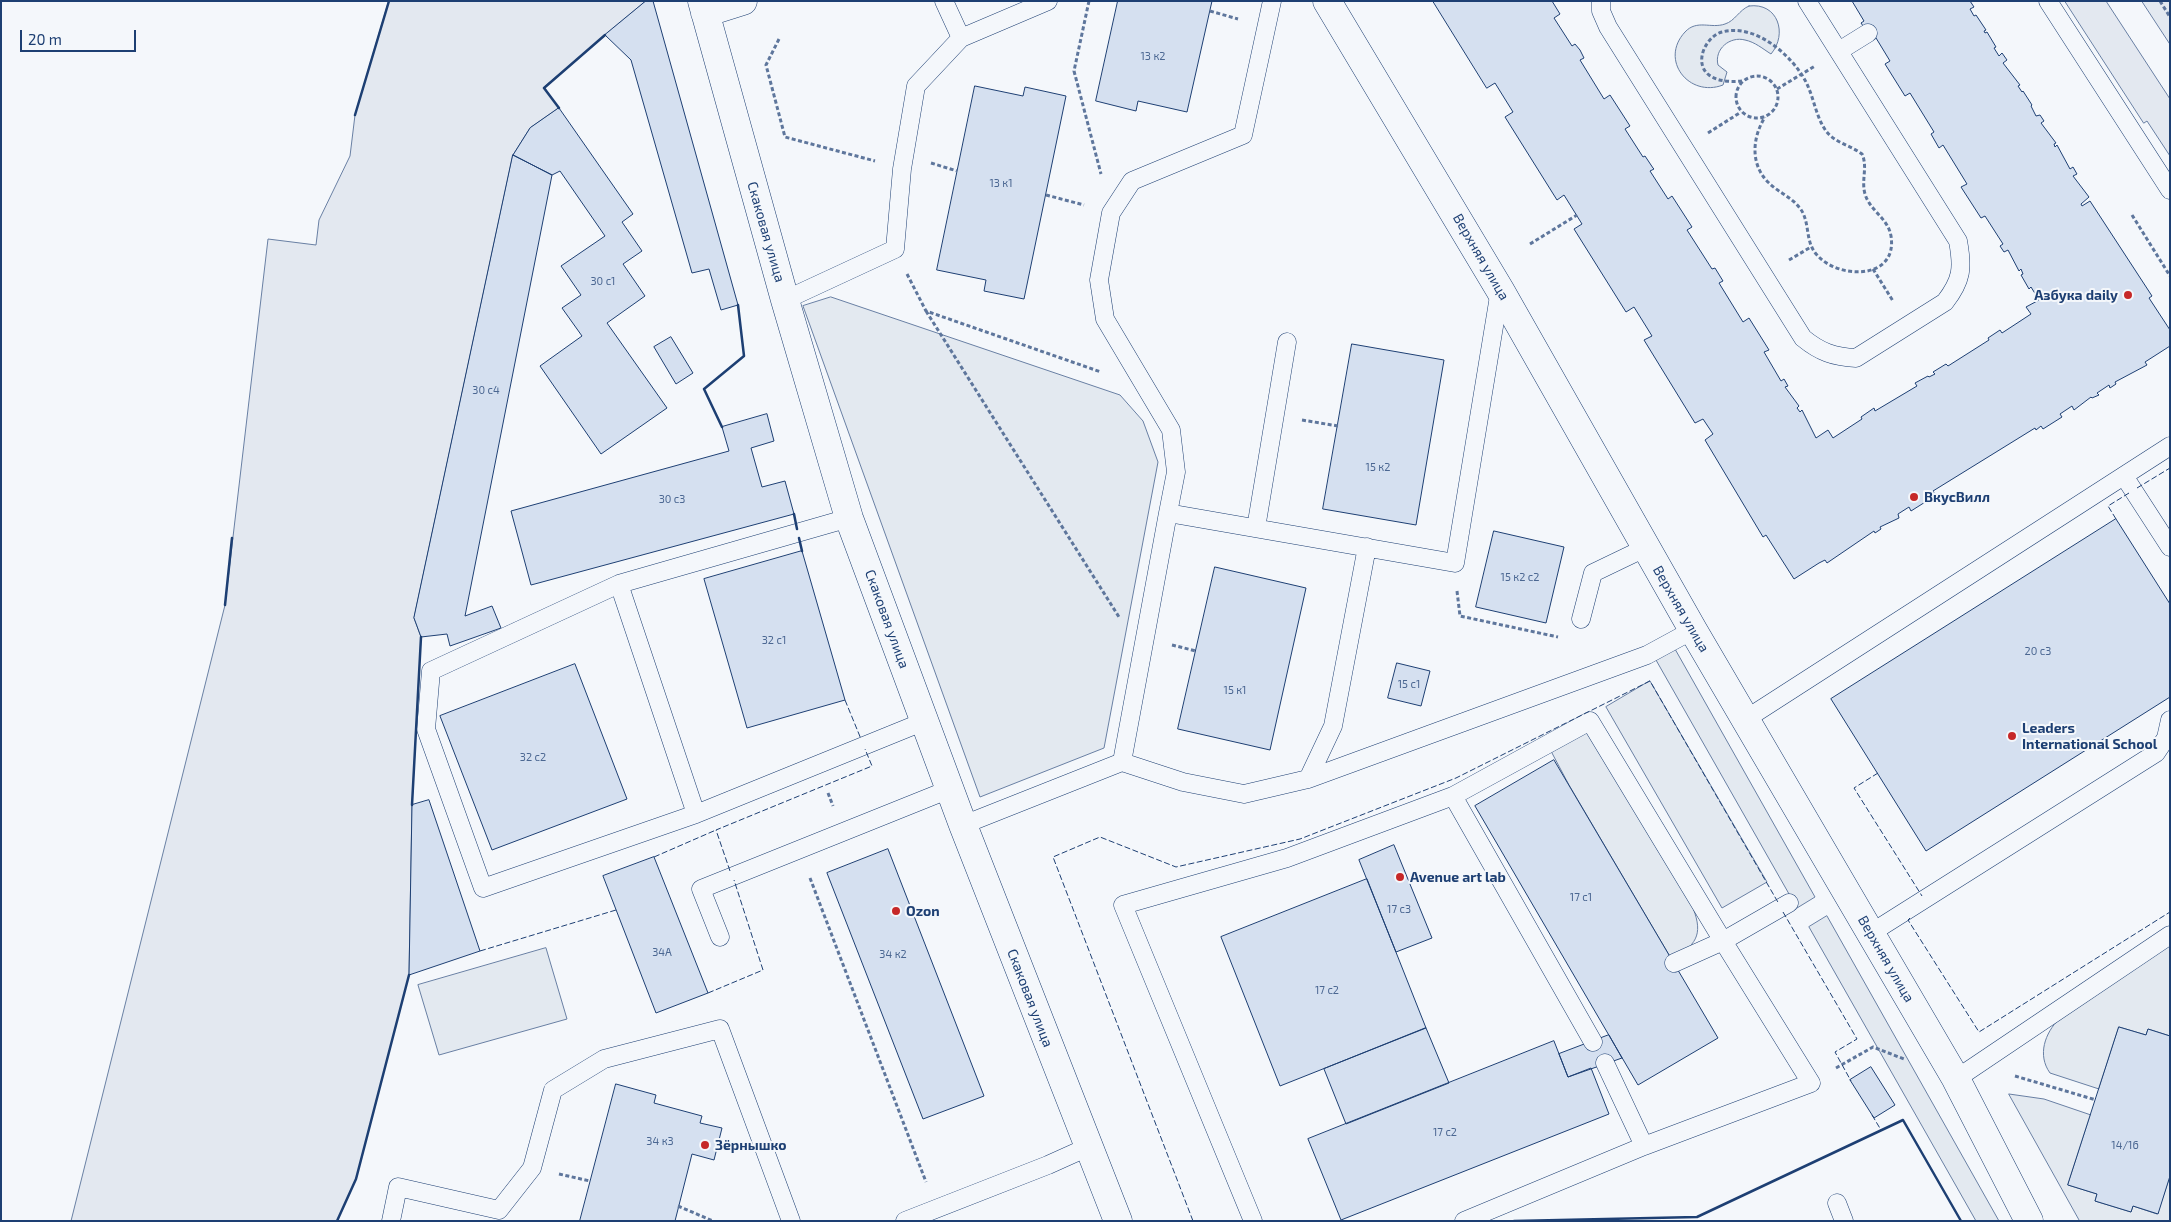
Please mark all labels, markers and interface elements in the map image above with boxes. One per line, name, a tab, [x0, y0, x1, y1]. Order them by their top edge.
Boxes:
scale bar	[22, 20, 139, 52]
text: 20 m	[28, 30, 62, 48]
house number: 13 к2	[1140, 49, 1166, 63]
house number: 13 к1	[989, 176, 1013, 190]
street label: Скаковая улица	[744, 180, 788, 284]
street label: Верхняя улица	[1449, 211, 1513, 303]
house number: 30 с1	[591, 274, 615, 288]
place label: Азбука daily	[2034, 287, 2118, 303]
marker: Азбука daily	[2122, 289, 2134, 301]
house number: 30 с4	[472, 383, 500, 397]
house number: 15 к2	[1366, 460, 1390, 474]
place label: ВкусВилл	[1924, 489, 1990, 505]
marker: ВкусВилл	[1908, 491, 1920, 503]
house number: 30 с3	[659, 492, 685, 506]
street label: Верхняя улица	[1649, 563, 1713, 655]
street label: Скаковая улица	[861, 567, 913, 671]
house number: 15 к2 с2	[1501, 570, 1539, 584]
house number: 32 с1	[762, 633, 786, 647]
house number: 20 с3	[2025, 644, 2051, 658]
house number: 15 с1	[1398, 677, 1420, 691]
house number: 15 к1	[1223, 683, 1247, 697]
place label: Leaders International School	[2022, 720, 2157, 752]
marker: Leaders International School	[2006, 730, 2018, 742]
house number: 32 с2	[520, 750, 546, 764]
place label: Avenue art lab	[1410, 869, 1506, 885]
marker: Avenue art lab	[1394, 871, 1406, 883]
house number: 17 с1	[1570, 890, 1592, 904]
house number: 17 с3	[1387, 902, 1411, 916]
place label: Ozon	[906, 903, 940, 919]
marker: Ozon	[890, 905, 902, 917]
street label: Верхняя улица	[1854, 913, 1918, 1005]
house number: 34А	[652, 945, 672, 959]
street label: Скаковая улица	[1004, 946, 1056, 1050]
house number: 34 к2	[879, 947, 907, 961]
house number: 17 с2	[1315, 983, 1339, 997]
house number: 17 с2	[1433, 1125, 1457, 1139]
house number: 34 к3	[646, 1134, 674, 1148]
place label: Зёрнышко	[715, 1137, 787, 1153]
house number: 14/16	[2111, 1138, 2139, 1152]
marker: Зёрнышко	[699, 1139, 711, 1151]

